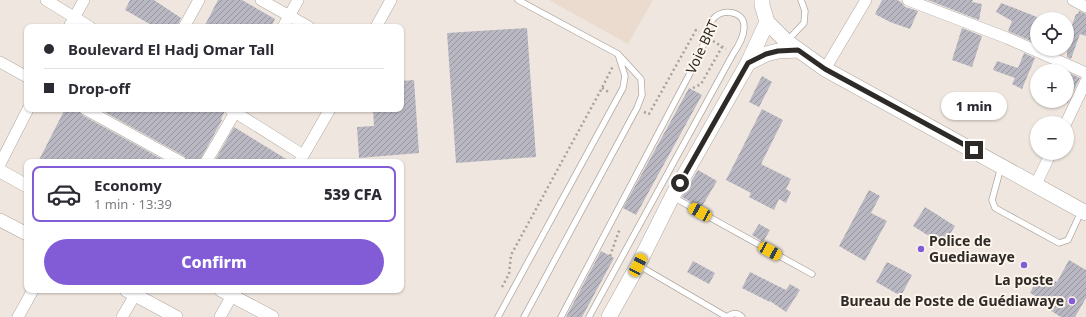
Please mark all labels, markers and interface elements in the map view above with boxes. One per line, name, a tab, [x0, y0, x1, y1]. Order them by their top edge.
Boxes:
map controls	[1030, 12, 1074, 160]
button: locate	[1030, 12, 1074, 56]
street label: Voie BRT	[681, 17, 722, 77]
text: Boulevard El Hadj Omar Tall	[68, 39, 274, 59]
button: +	[1030, 64, 1074, 108]
text: Drop-off	[68, 78, 130, 98]
callout: 1 min	[941, 92, 1007, 120]
text: 1 min	[956, 97, 992, 115]
button: −	[1030, 116, 1074, 160]
route end	[965, 141, 983, 159]
route start	[671, 174, 689, 192]
text: Economy	[94, 175, 162, 195]
icon: car	[46, 176, 82, 212]
text: 539 CFA	[324, 184, 382, 204]
text: 1 min · 13:39	[94, 195, 172, 213]
car	[687, 201, 713, 223]
place label: Police de Guediawaye	[929, 231, 1015, 266]
button: Confirm	[44, 239, 384, 285]
car	[757, 240, 783, 262]
marker: Police de Guediawaye	[916, 244, 926, 254]
car	[627, 252, 649, 278]
marker: La poste	[1019, 260, 1029, 270]
place label: La poste	[995, 270, 1053, 289]
place label: Bureau de Poste de Guédiawaye	[840, 291, 1064, 310]
marker: Bureau de Poste de Guédiawaye	[1067, 296, 1077, 306]

